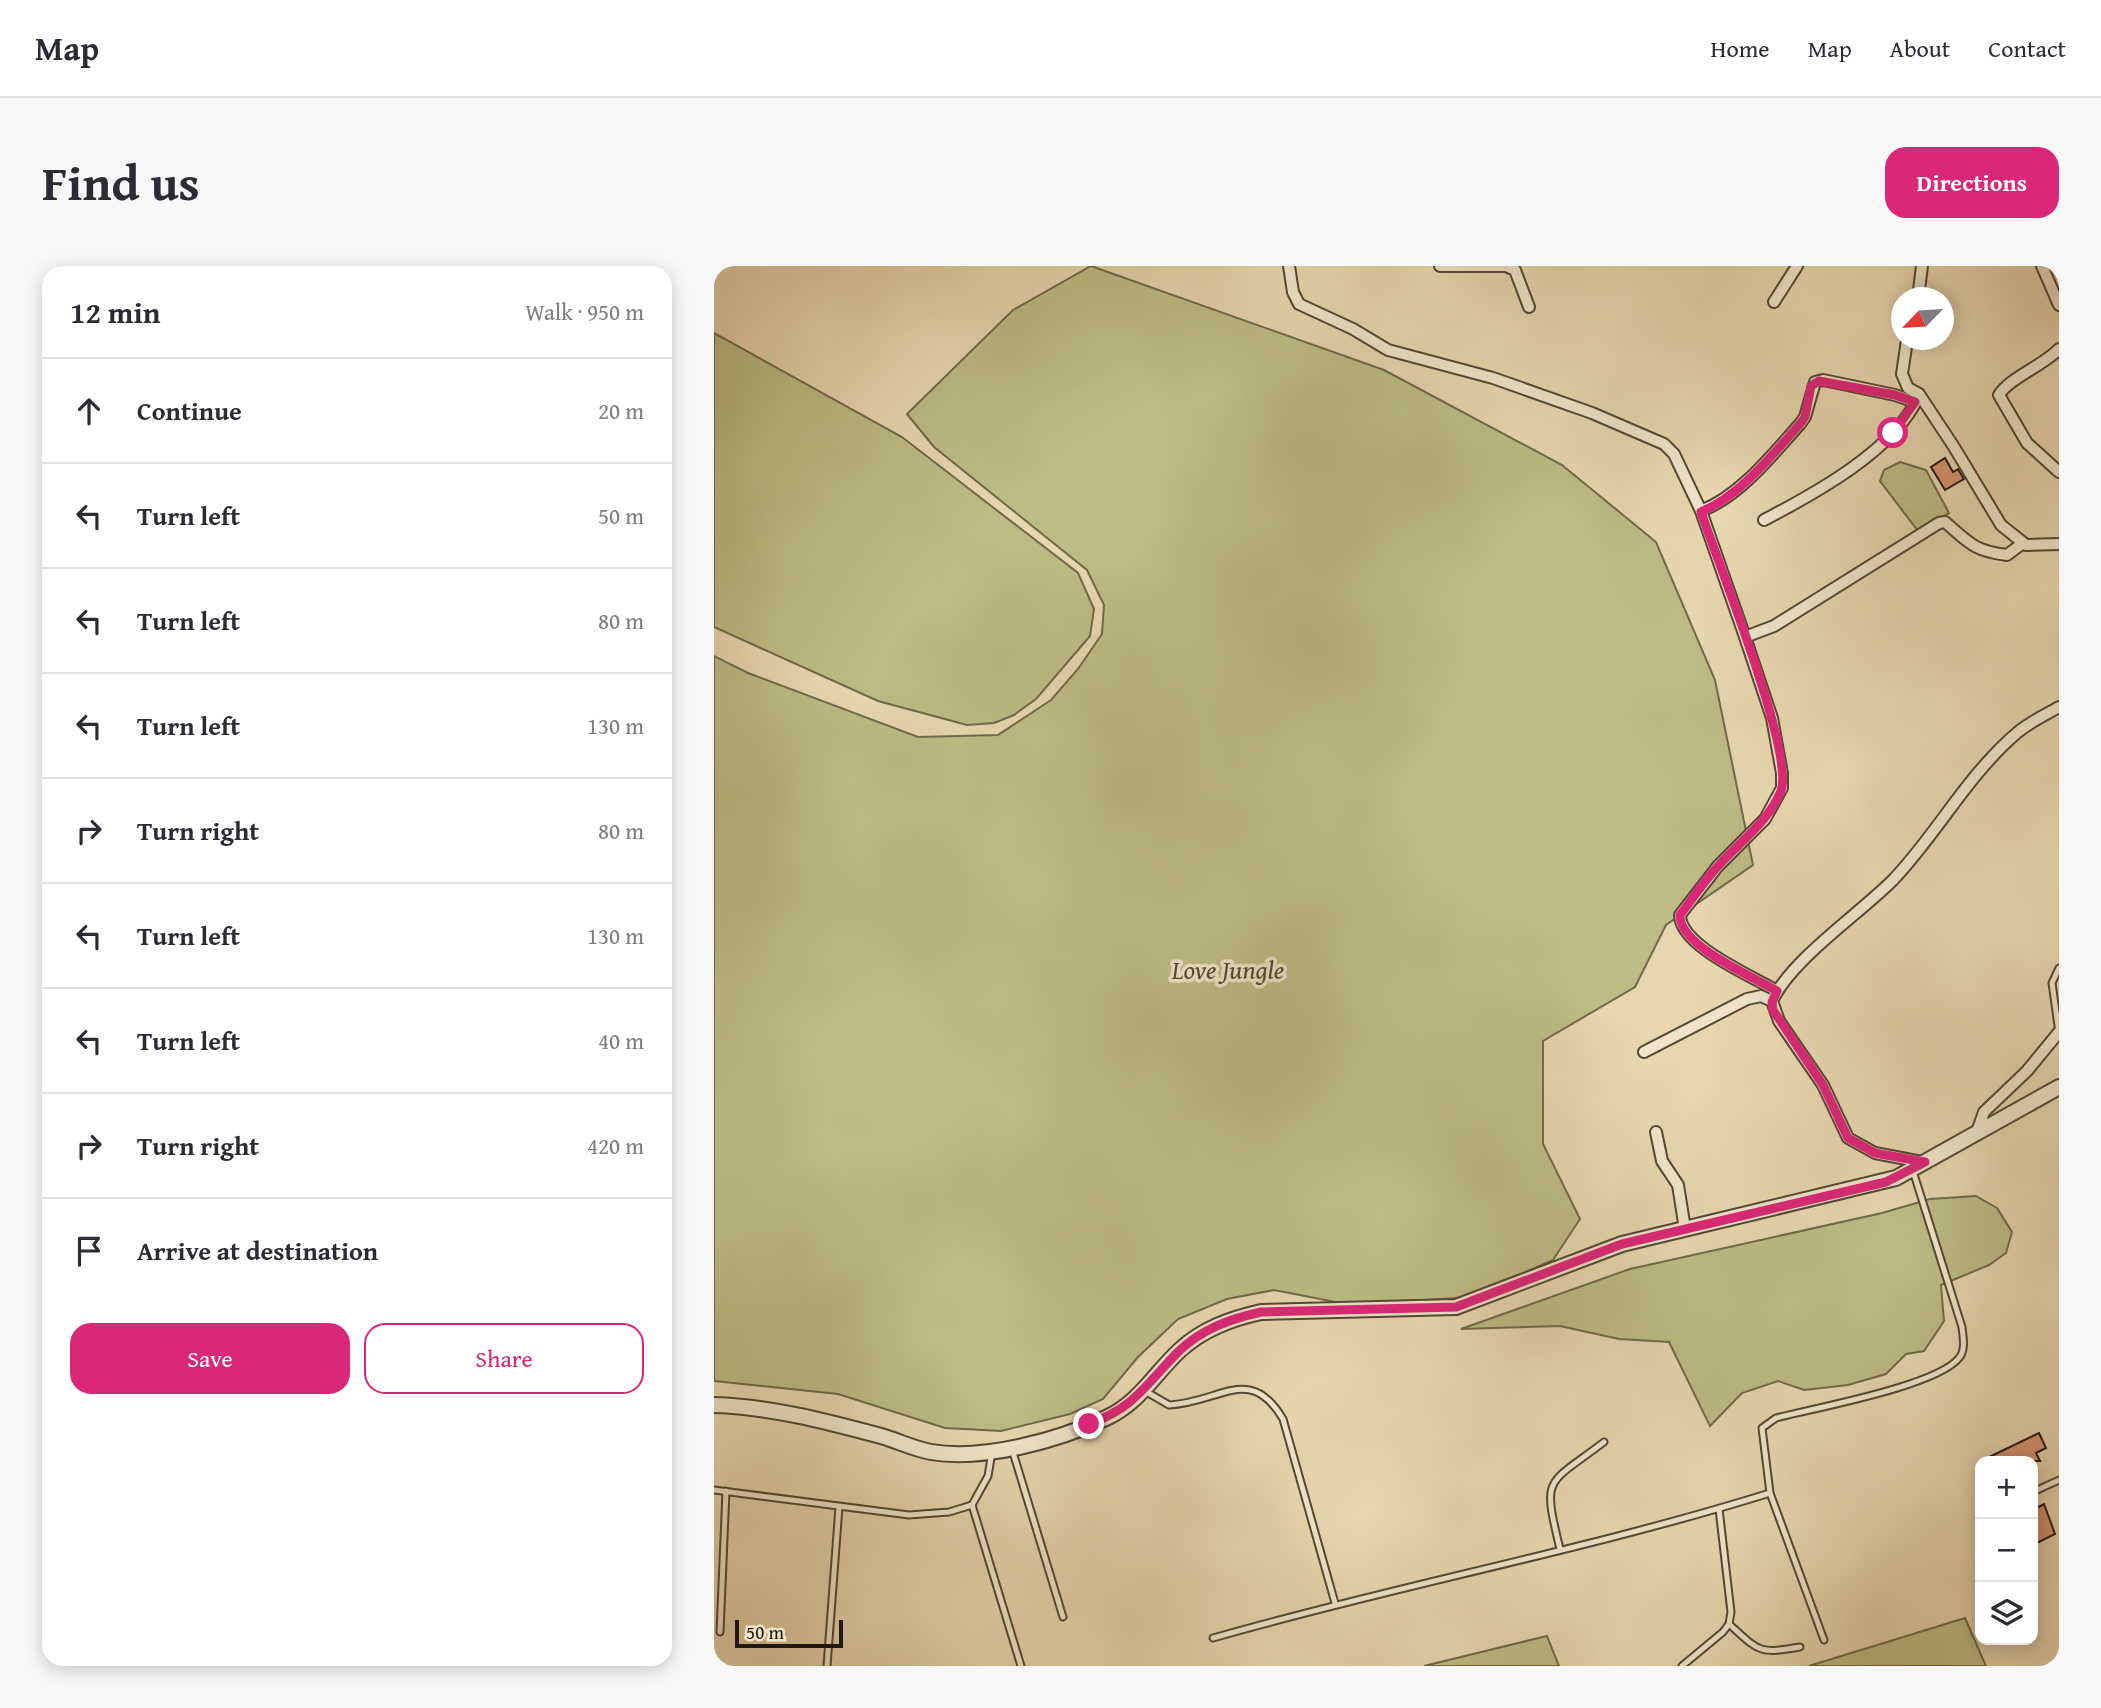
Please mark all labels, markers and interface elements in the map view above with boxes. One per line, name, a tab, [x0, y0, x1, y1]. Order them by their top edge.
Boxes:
text: Map	[35, 24, 99, 72]
text: Home	[1711, 31, 1770, 66]
text: Map	[1808, 31, 1852, 66]
text: About	[1890, 31, 1950, 66]
text: Contact	[1988, 31, 2066, 66]
text: Find us	[42, 146, 200, 218]
button: Directions	[1885, 147, 2059, 218]
north arrow	[1891, 287, 1954, 350]
text: 12 min	[70, 290, 160, 334]
text: Walk · 950 m	[525, 295, 644, 328]
text: Continue	[137, 391, 242, 430]
icon: ahead	[70, 392, 108, 430]
text: 20 m	[598, 394, 644, 427]
route start	[1877, 417, 1908, 448]
text: Turn left	[137, 496, 240, 535]
icon: left	[70, 497, 108, 535]
text: 50 m	[598, 499, 644, 532]
text: Turn left	[137, 601, 240, 640]
icon: left	[70, 602, 108, 640]
text: 80 m	[598, 604, 644, 637]
text: Turn left	[137, 706, 240, 745]
icon: left	[70, 707, 108, 745]
text: 130 m	[587, 709, 644, 742]
text: Turn right	[137, 811, 259, 850]
icon: right	[70, 812, 108, 850]
text: 80 m	[598, 814, 644, 847]
text: Turn left	[137, 916, 240, 955]
icon: left	[70, 917, 108, 955]
text: 130 m	[587, 919, 644, 952]
park label: Love Jungle	[1171, 950, 1284, 989]
text: Turn left	[137, 1021, 240, 1060]
icon: left	[70, 1022, 108, 1060]
text: 40 m	[598, 1024, 644, 1057]
text: Turn right	[137, 1126, 259, 1165]
icon: right	[70, 1127, 108, 1165]
text: 420 m	[587, 1129, 644, 1162]
text: Arrive at destination	[137, 1231, 378, 1270]
icon: arrive	[70, 1232, 108, 1270]
button: Save	[70, 1323, 350, 1394]
button: Share	[364, 1323, 644, 1394]
route end	[1073, 1408, 1104, 1439]
map controls	[1975, 1456, 2038, 1645]
button: +	[1975, 1456, 2038, 1519]
button: −	[1975, 1519, 2038, 1582]
button: layers	[1975, 1582, 2038, 1645]
scale bar	[735, 1617, 844, 1649]
text: 50 m	[746, 1618, 784, 1646]

